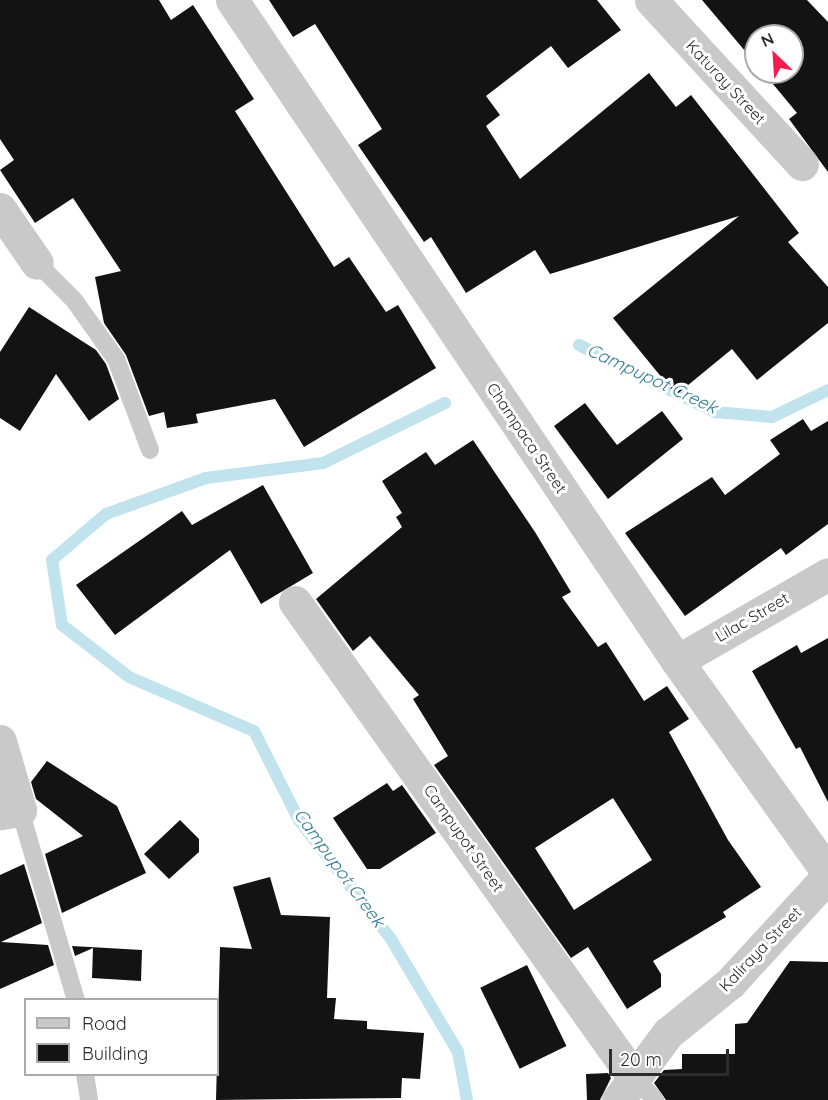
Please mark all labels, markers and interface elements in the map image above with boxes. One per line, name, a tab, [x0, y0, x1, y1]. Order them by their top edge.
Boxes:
north arrow	[744, 24, 804, 84]
text: N	[758, 28, 777, 51]
street label: Katuray Street	[682, 36, 770, 128]
water label: Campupot Creek	[583, 339, 721, 419]
street label: Champaca Street	[483, 379, 571, 497]
street label: Lilac Street	[712, 588, 792, 646]
street label: Campupot Street	[420, 781, 508, 895]
water label: Campupot Creek	[289, 805, 389, 931]
street label: Kaliraya Street	[715, 903, 805, 995]
legend	[24, 998, 219, 1076]
text: Road	[82, 1012, 127, 1035]
scale bar	[612, 1037, 732, 1075]
text: Building	[82, 1042, 148, 1065]
text: 20 m	[620, 1048, 662, 1071]

